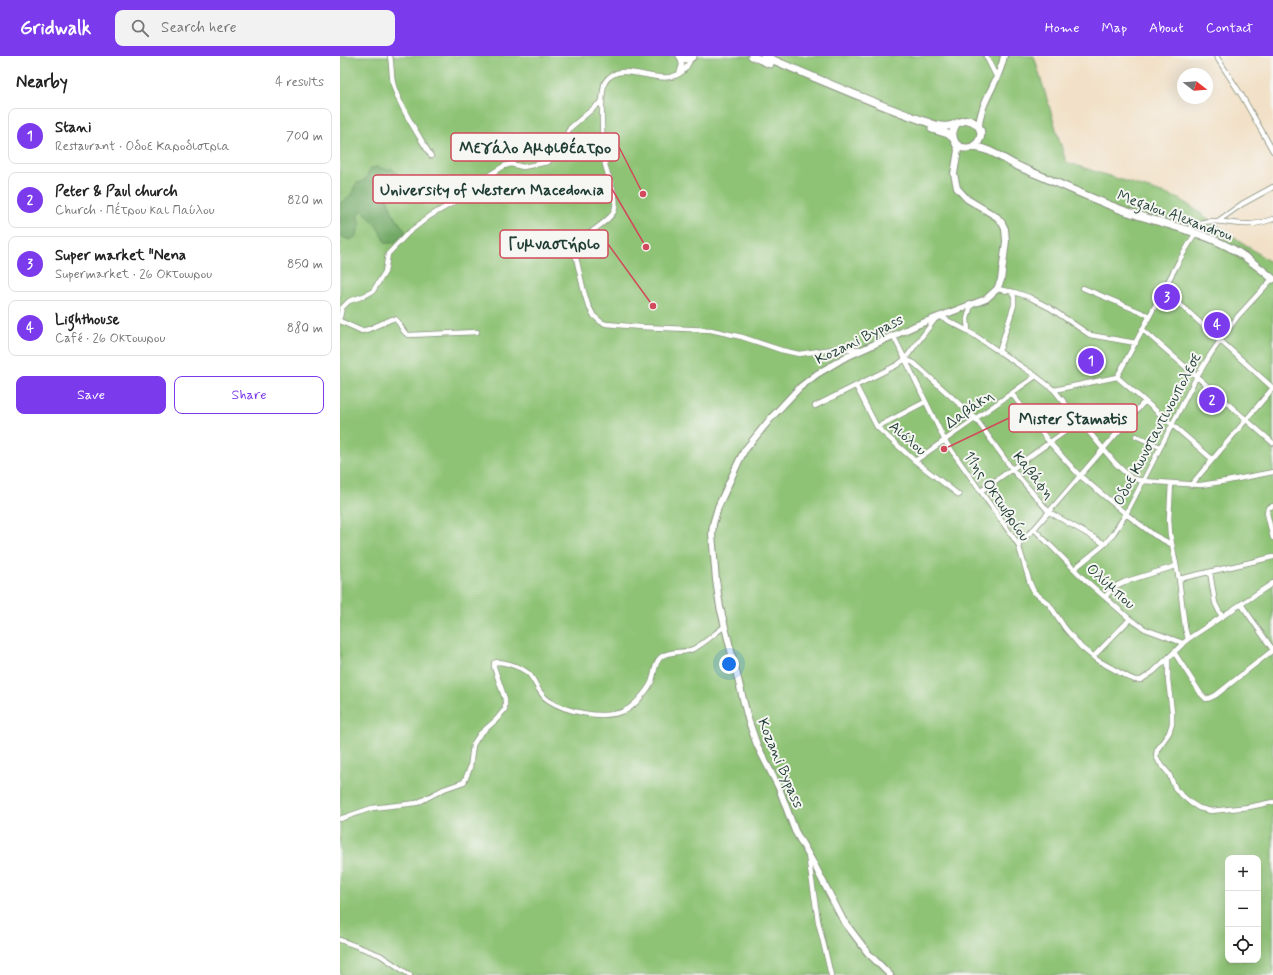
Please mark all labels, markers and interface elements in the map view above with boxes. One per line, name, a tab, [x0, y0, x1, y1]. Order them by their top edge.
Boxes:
search box	[115, 10, 395, 46]
text: Gridwalk	[20, 16, 91, 41]
icon: search	[129, 17, 151, 39]
text: Search here	[161, 18, 237, 38]
text: Home	[1045, 19, 1079, 37]
text: Map	[1101, 19, 1127, 37]
text: About	[1149, 19, 1184, 37]
text: Contact	[1206, 19, 1253, 37]
north arrow	[1177, 68, 1213, 104]
text: Nearby	[16, 71, 68, 93]
text: 4 results	[275, 74, 324, 91]
text: Stani	[55, 118, 92, 138]
text: 1	[27, 128, 33, 145]
text: 700 m	[286, 128, 323, 145]
callout: Μεγάλο Αμφιθέατρο	[451, 133, 619, 161]
text: Μεγάλο Αμφιθέατρο	[459, 137, 611, 159]
text: Restaurant · Oδοε Καροδιστρια	[55, 138, 230, 155]
callout: University of Western Macedonia	[373, 175, 612, 203]
text: University of Western Macedonia	[380, 180, 604, 201]
text: Peter & Paul church	[55, 182, 178, 202]
street label: Megalou Alexandrou	[1114, 186, 1235, 247]
text: 2	[27, 192, 33, 209]
text: 820 m	[287, 192, 323, 209]
text: Church · Πέτρου και Παύλου	[55, 202, 215, 219]
callout: Γυμναστήριο	[500, 230, 608, 258]
text: Γυμναστήριο	[508, 234, 600, 255]
text: Super market "Nena	[55, 246, 186, 266]
text: 3	[27, 256, 33, 273]
text: 850 m	[287, 256, 323, 273]
text: Supermarket · 26 Οκτοωρου	[55, 266, 212, 283]
pin: 3	[1154, 282, 1180, 312]
text: Lighthouse	[55, 310, 120, 330]
street label: Kozani Bypass	[812, 310, 907, 370]
pin: 4	[1204, 310, 1230, 340]
text: 4	[26, 320, 34, 337]
text: 880 m	[287, 320, 323, 337]
text: Café · 26 Οκτοωρου	[55, 330, 165, 347]
pin: 1	[1078, 346, 1104, 376]
street label: Oδοε Κωνσταντινουπολεσε	[1109, 350, 1207, 509]
button: Save	[16, 376, 166, 414]
button: Share	[174, 376, 324, 414]
pin: 2	[1199, 385, 1225, 415]
street label: Δαβάκη	[941, 386, 998, 434]
callout: Mister Stamatis	[1009, 404, 1137, 432]
text: Mister Stamatis	[1019, 409, 1128, 430]
street label: Αιόλου	[884, 417, 931, 461]
street label: 11ης Οκτωβρίου	[958, 447, 1034, 546]
street label: Καβάφη	[1008, 448, 1059, 504]
street label: Ολύμπου	[1081, 559, 1139, 614]
your location	[719, 654, 739, 674]
street label: Kozani Bypass	[752, 715, 808, 812]
map controls	[1225, 855, 1261, 963]
button: +	[1225, 855, 1261, 891]
button: −	[1225, 891, 1261, 927]
button: locate	[1225, 927, 1261, 963]

